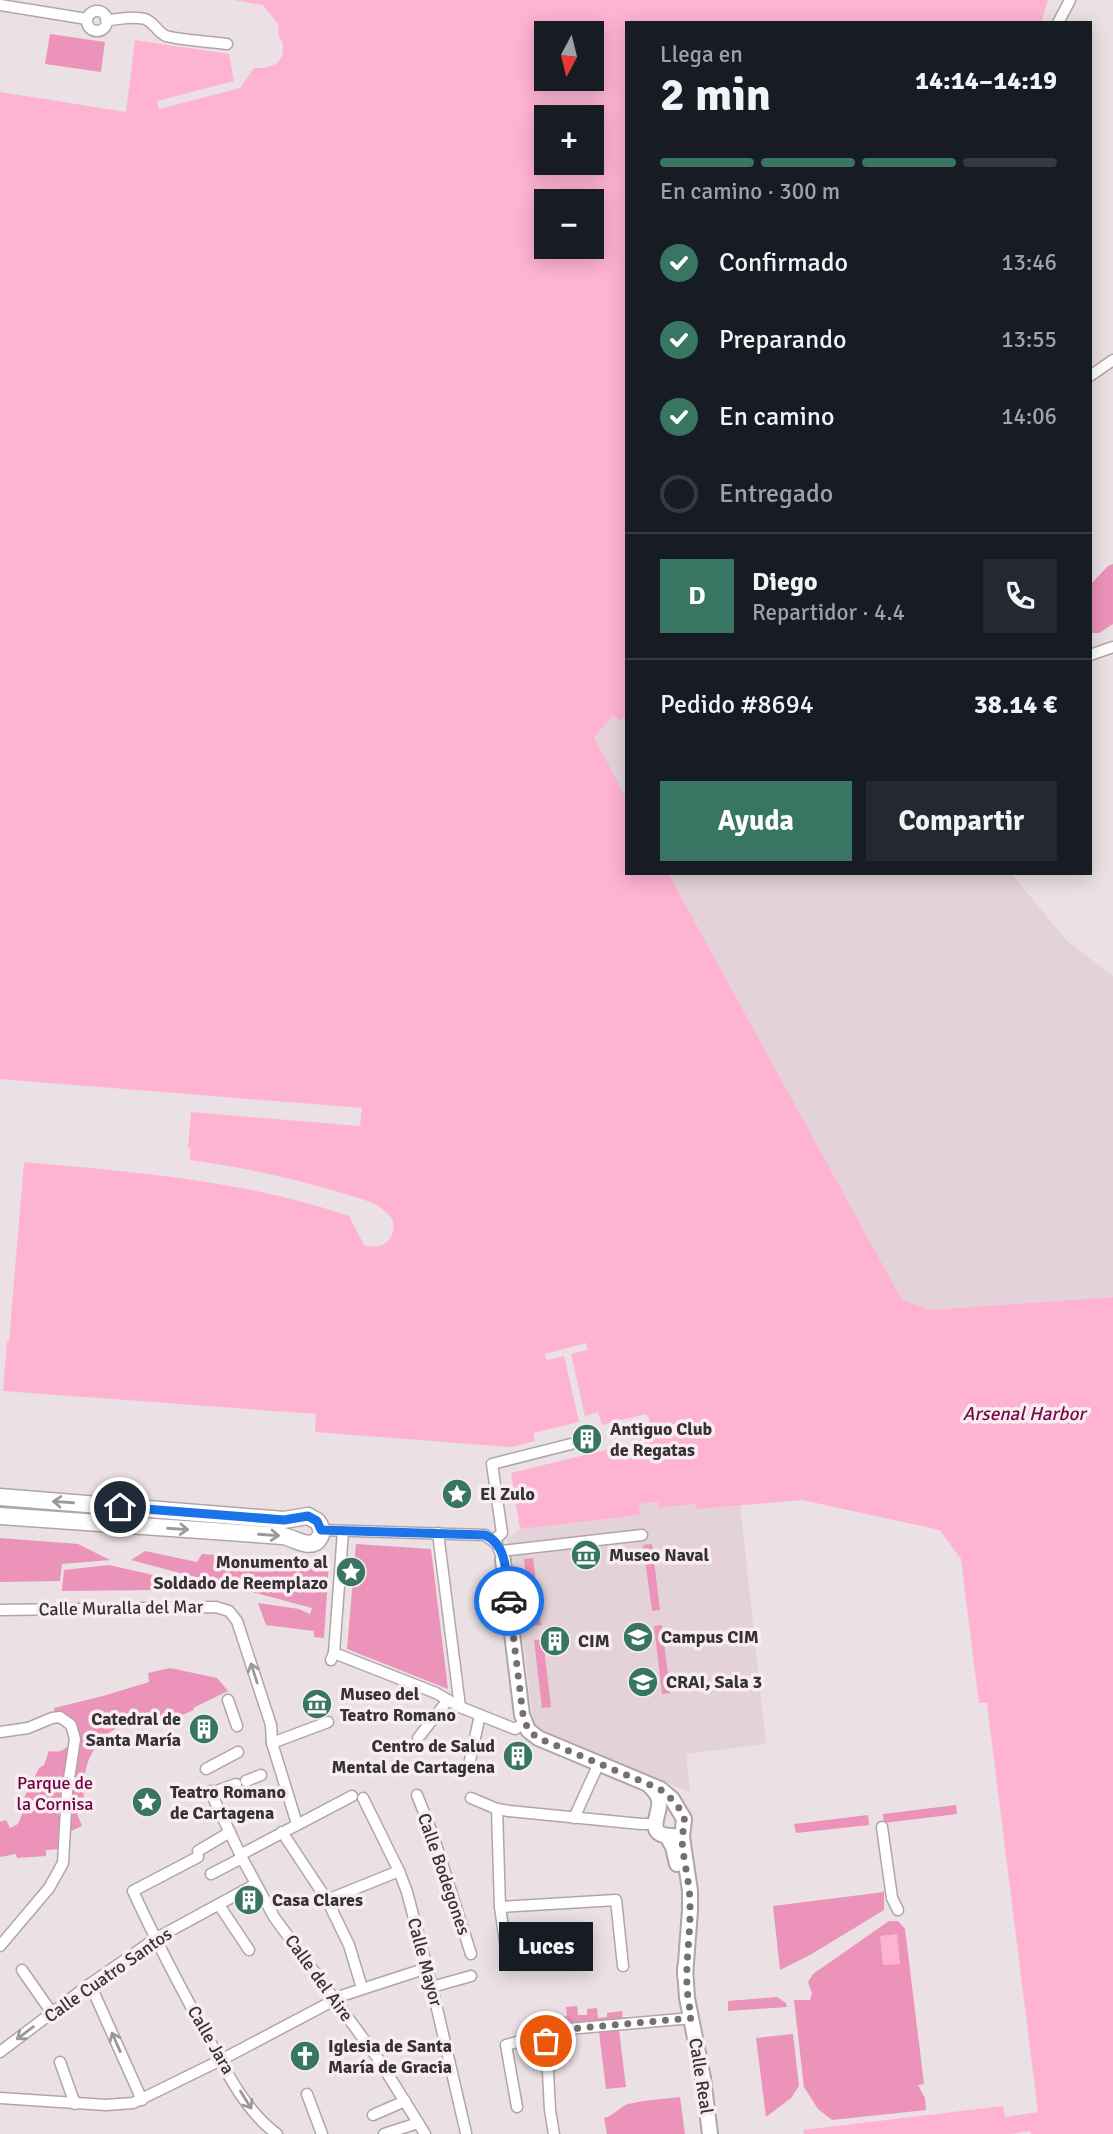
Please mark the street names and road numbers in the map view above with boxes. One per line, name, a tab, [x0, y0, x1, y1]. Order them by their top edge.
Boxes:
street label: Calle Muralla del Mar	[39, 1596, 204, 1620]
street label: Calle Bodegones	[413, 1810, 475, 1938]
street label: Calle Mayor	[403, 1915, 447, 2009]
street label: Calle Cuatro Santos	[40, 1923, 176, 2027]
street label: Calle del Aire	[280, 1930, 358, 2026]
street label: Calle Jara	[183, 2002, 239, 2078]
street label: Calle Real	[684, 2036, 718, 2116]

